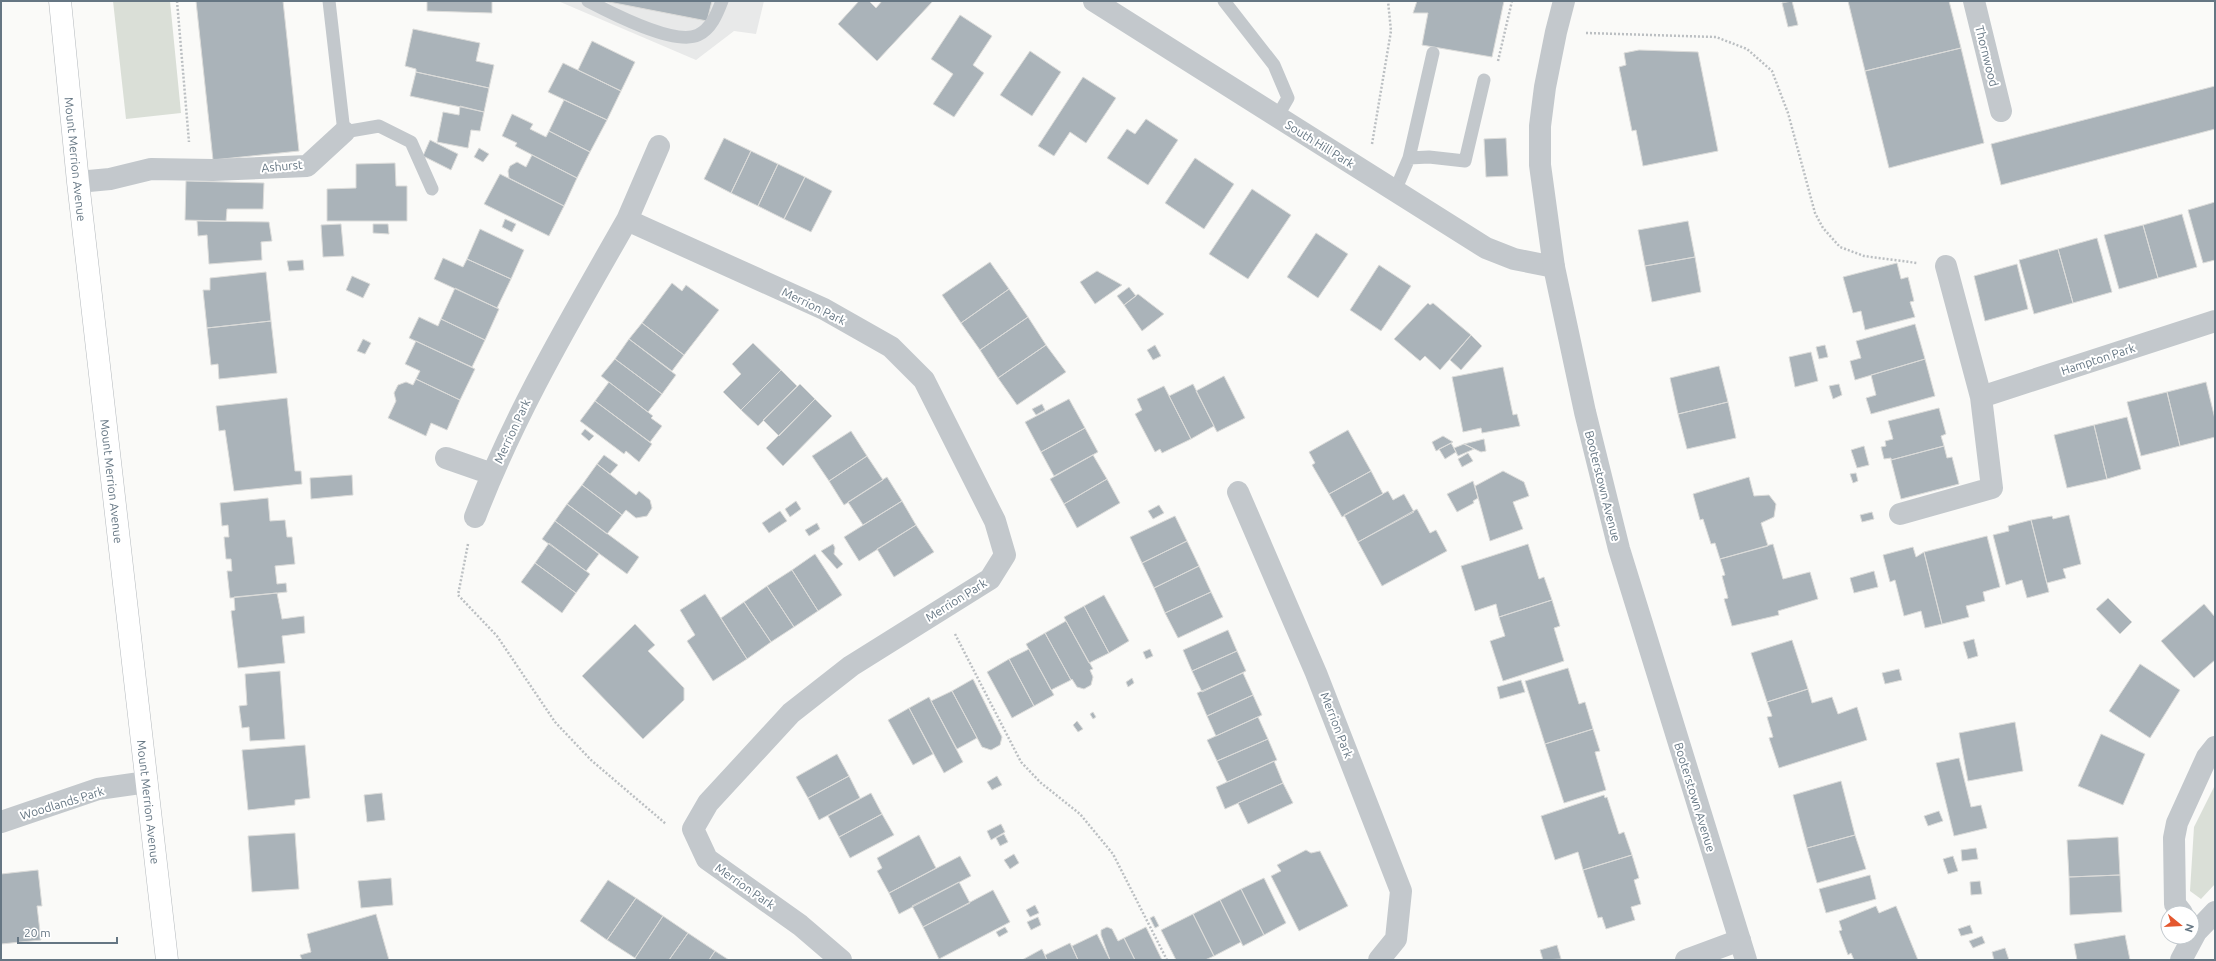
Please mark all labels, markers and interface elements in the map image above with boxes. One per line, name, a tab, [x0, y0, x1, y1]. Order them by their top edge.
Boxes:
street label: Thornwood	[1973, 24, 2001, 88]
street label: Mount Merrion Avenue	[63, 96, 89, 222]
street label: South Hill Park	[1283, 118, 1357, 170]
street label: Ashurst	[261, 158, 303, 174]
street label: Merrion Park	[780, 285, 848, 327]
street label: Hampton Park	[2059, 341, 2137, 377]
street label: Merrion Park	[491, 397, 533, 465]
street label: Mount Merrion Avenue	[99, 418, 126, 544]
street label: Booterstown Avenue	[1583, 429, 1623, 543]
street label: Merrion Park	[923, 576, 989, 624]
street label: Merrion Park	[1318, 690, 1356, 760]
street label: Mount Merrion Avenue	[135, 739, 162, 865]
street label: Booterstown Avenue	[1672, 741, 1718, 853]
street label: Woodlands Park	[19, 784, 105, 822]
street label: Merrion Park	[713, 861, 777, 911]
north arrow	[2160, 905, 2200, 945]
scale bar	[18, 919, 117, 945]
text: N	[2183, 922, 2196, 934]
text: 20 m	[24, 926, 51, 939]

